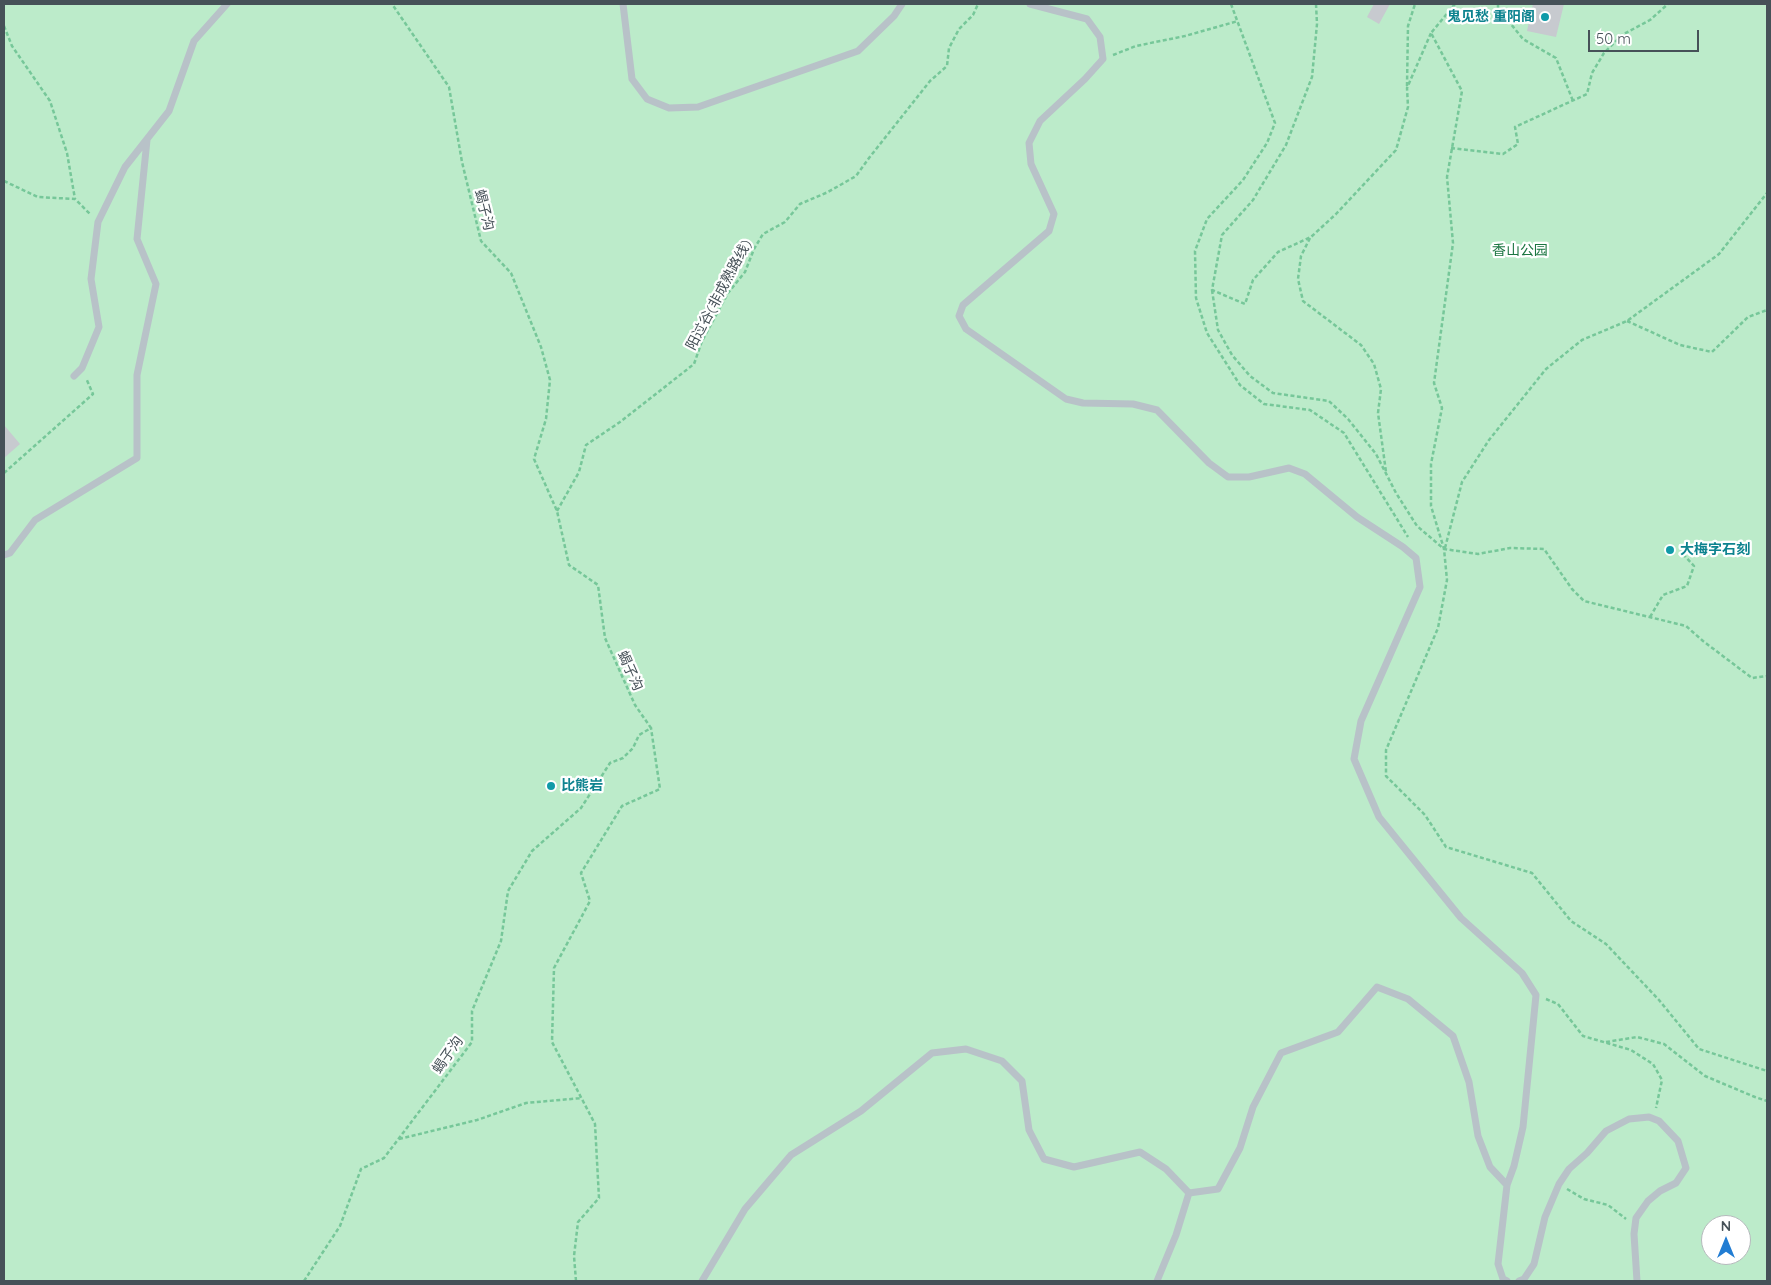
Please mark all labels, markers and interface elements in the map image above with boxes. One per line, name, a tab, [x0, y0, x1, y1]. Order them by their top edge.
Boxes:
place label: 鬼见愁 重阳阁	[1447, 9, 1535, 25]
marker: 鬼见愁 重阳阁	[1539, 11, 1551, 23]
scale bar	[1591, 20, 1702, 52]
text: 50 m	[1596, 29, 1631, 48]
street label: 蝎子沟	[471, 188, 497, 232]
street label: 阳过谷(非成熟路线)	[683, 237, 755, 353]
park label: 香山公园	[1492, 243, 1548, 259]
place label: 大梅字石刻	[1680, 542, 1750, 558]
marker: 大梅字石刻	[1664, 544, 1676, 556]
street label: 蝎子沟	[614, 648, 646, 694]
place label: 比熊岩	[561, 778, 603, 794]
marker: 比熊岩	[545, 780, 557, 792]
street label: 蝎子沟	[429, 1033, 467, 1077]
north arrow	[1701, 1215, 1751, 1265]
text: N	[1721, 1217, 1731, 1235]

